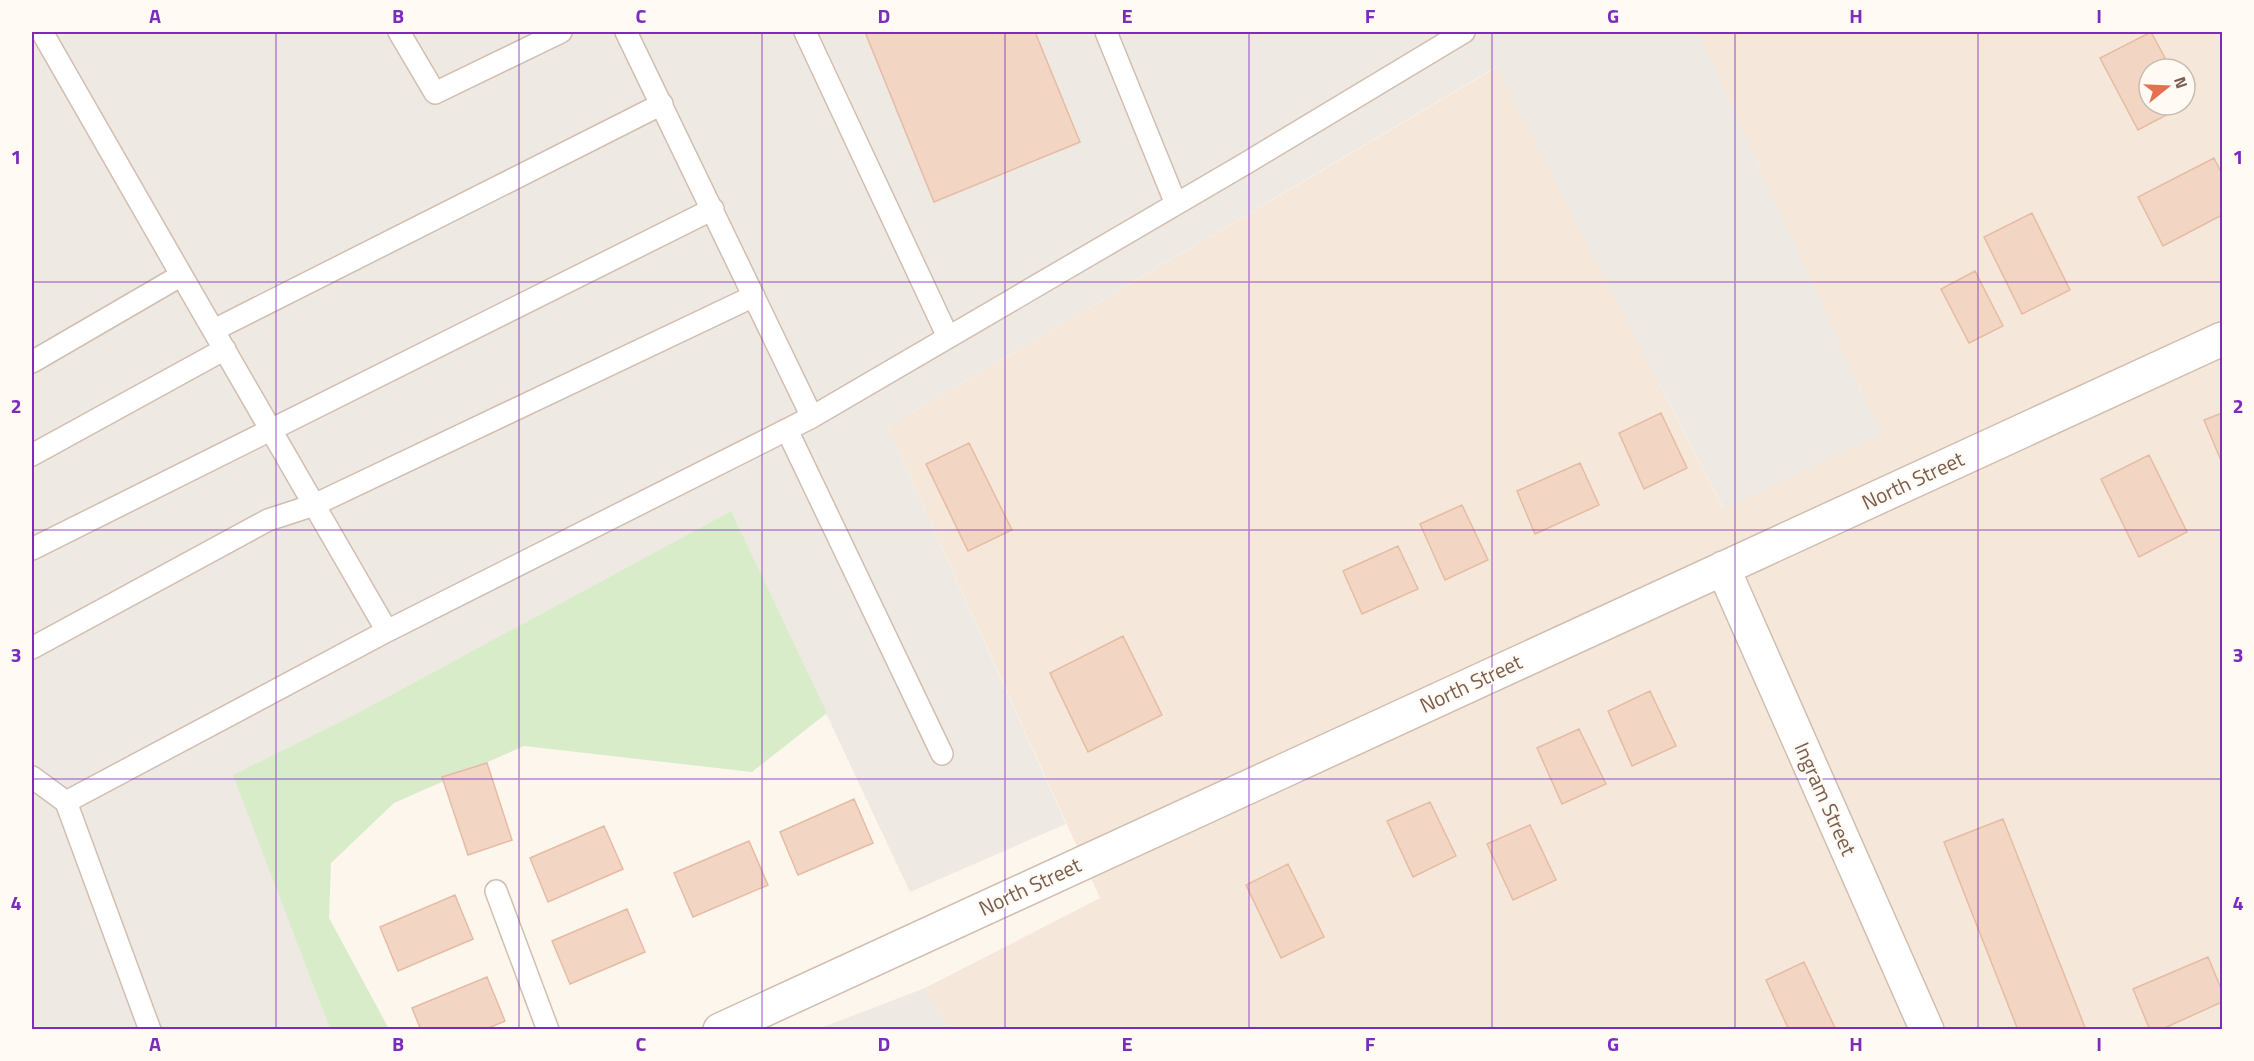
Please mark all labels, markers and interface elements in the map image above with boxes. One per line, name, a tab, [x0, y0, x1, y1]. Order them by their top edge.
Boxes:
text: A	[149, 0, 161, 31]
text: B	[392, 0, 404, 31]
text: C	[636, 0, 647, 31]
text: D	[878, 0, 890, 31]
text: E	[1121, 0, 1133, 31]
text: F	[1365, 0, 1376, 31]
text: G	[1607, 0, 1619, 31]
text: H	[1849, 0, 1863, 31]
text: I	[2096, 0, 2102, 31]
north arrow	[2137, 57, 2197, 117]
text: N	[2168, 73, 2194, 91]
text: 1	[10, 141, 22, 172]
text: 1	[2232, 141, 2244, 172]
text: 2	[10, 390, 22, 421]
text: 2	[2232, 390, 2244, 421]
street label: North Street	[1856, 442, 1970, 518]
text: 3	[10, 639, 22, 670]
text: 3	[2232, 639, 2244, 670]
street label: North Street	[1414, 645, 1528, 721]
street label: Ingram Street	[1787, 737, 1865, 861]
street label: North Street	[973, 848, 1087, 924]
text: 4	[10, 887, 22, 918]
text: 4	[2232, 887, 2244, 918]
text: A	[149, 1028, 161, 1059]
text: B	[392, 1028, 404, 1059]
text: C	[636, 1028, 647, 1059]
text: D	[878, 1028, 890, 1059]
text: E	[1121, 1028, 1133, 1059]
text: F	[1365, 1028, 1376, 1059]
text: G	[1607, 1028, 1619, 1059]
text: H	[1849, 1028, 1863, 1059]
text: I	[2096, 1028, 2102, 1059]

